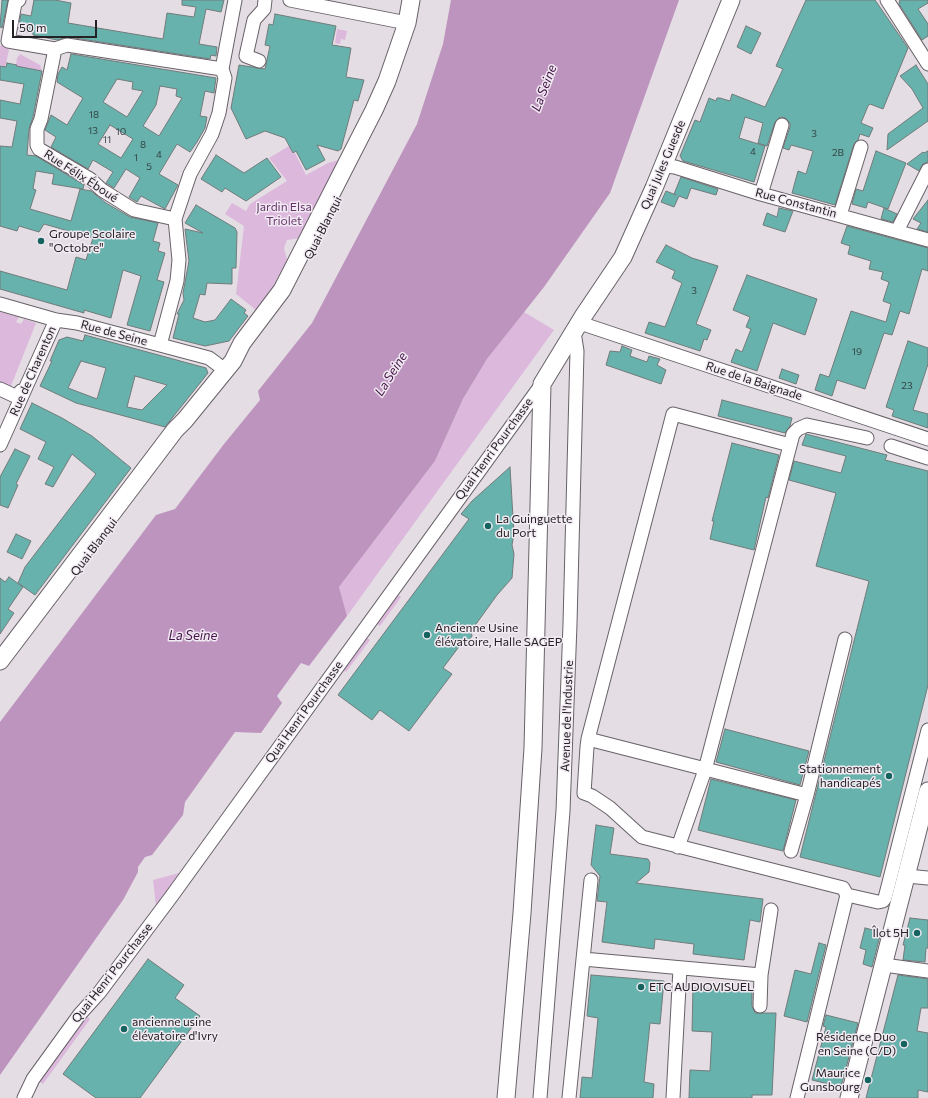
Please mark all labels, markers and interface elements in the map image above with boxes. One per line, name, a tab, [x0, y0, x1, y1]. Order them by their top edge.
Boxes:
scale bar	[14, 12, 99, 38]
text: 50 m	[19, 20, 47, 34]
water label: La Seine	[528, 62, 560, 114]
house number: 18	[89, 109, 99, 121]
street label: Quai Jules Guesde	[638, 118, 688, 212]
house number: 13	[88, 125, 98, 137]
house number: 10	[116, 126, 126, 138]
house number: 3	[811, 128, 817, 140]
house number: 11	[103, 134, 111, 146]
house number: 8	[140, 139, 146, 151]
house number: 4	[750, 146, 756, 158]
street label: Rue Félix Éboué	[41, 147, 121, 205]
house number: 2B	[832, 147, 844, 159]
house number: 4	[156, 149, 162, 161]
house number: 1	[134, 152, 138, 164]
house number: 5	[146, 161, 152, 173]
street label: Rue Constantin	[754, 185, 838, 221]
street label: Quai Blanqui	[301, 194, 345, 262]
park label: Jardin Elsa Triolet	[256, 200, 312, 228]
place label: Groupe Scolaire "Octobre"	[49, 227, 135, 255]
marker: Groupe Scolaire "Octobre"	[36, 236, 46, 246]
house number: 3	[691, 285, 697, 297]
street label: Rue de Seine	[79, 317, 149, 349]
street label: Rue de Charenton	[7, 324, 59, 418]
house number: 19	[852, 346, 862, 358]
water label: La Seine	[371, 349, 411, 399]
street label: Rue de la Baignade	[704, 359, 804, 403]
house number: 23	[901, 380, 913, 392]
street label: Quai Henri Pourchasse	[452, 395, 536, 503]
place label: La Guinguette du Port	[496, 512, 572, 540]
street label: Quai Blanqui	[68, 515, 120, 579]
marker: La Guinguette du Port	[483, 521, 493, 531]
place label: Ancienne Usine élévatoire, Halle SAGEP	[435, 621, 562, 649]
water label: La Seine	[169, 628, 217, 644]
marker: Ancienne Usine élévatoire, Halle SAGEP	[422, 630, 432, 640]
street label: Quai Henri Pourchasse	[262, 658, 346, 766]
street label: Avenue de l'Industrie	[558, 660, 576, 772]
place label: Stationnement handicapés	[799, 762, 881, 790]
marker: Stationnement handicapés	[884, 771, 894, 781]
street label: Quai Henri Pourchasse	[69, 920, 155, 1026]
place label: Îlot 5H	[872, 926, 909, 940]
marker: Îlot 5H	[912, 928, 922, 938]
place label: ETC AUDIOVISUEL	[649, 980, 754, 994]
marker: ETC AUDIOVISUEL	[636, 982, 646, 992]
place label: ancienne usine élévatoire d'Ivry	[132, 1015, 218, 1043]
marker: ancienne usine élévatoire d'Ivry	[119, 1024, 129, 1034]
place label: Résidence Duo en Seine (C/D)	[816, 1030, 896, 1058]
marker: Résidence Duo en Seine (C/D)	[899, 1039, 909, 1049]
place label: Maurice Gunsbourg	[800, 1066, 860, 1094]
marker: Maurice Gunsbourg	[863, 1075, 873, 1085]

